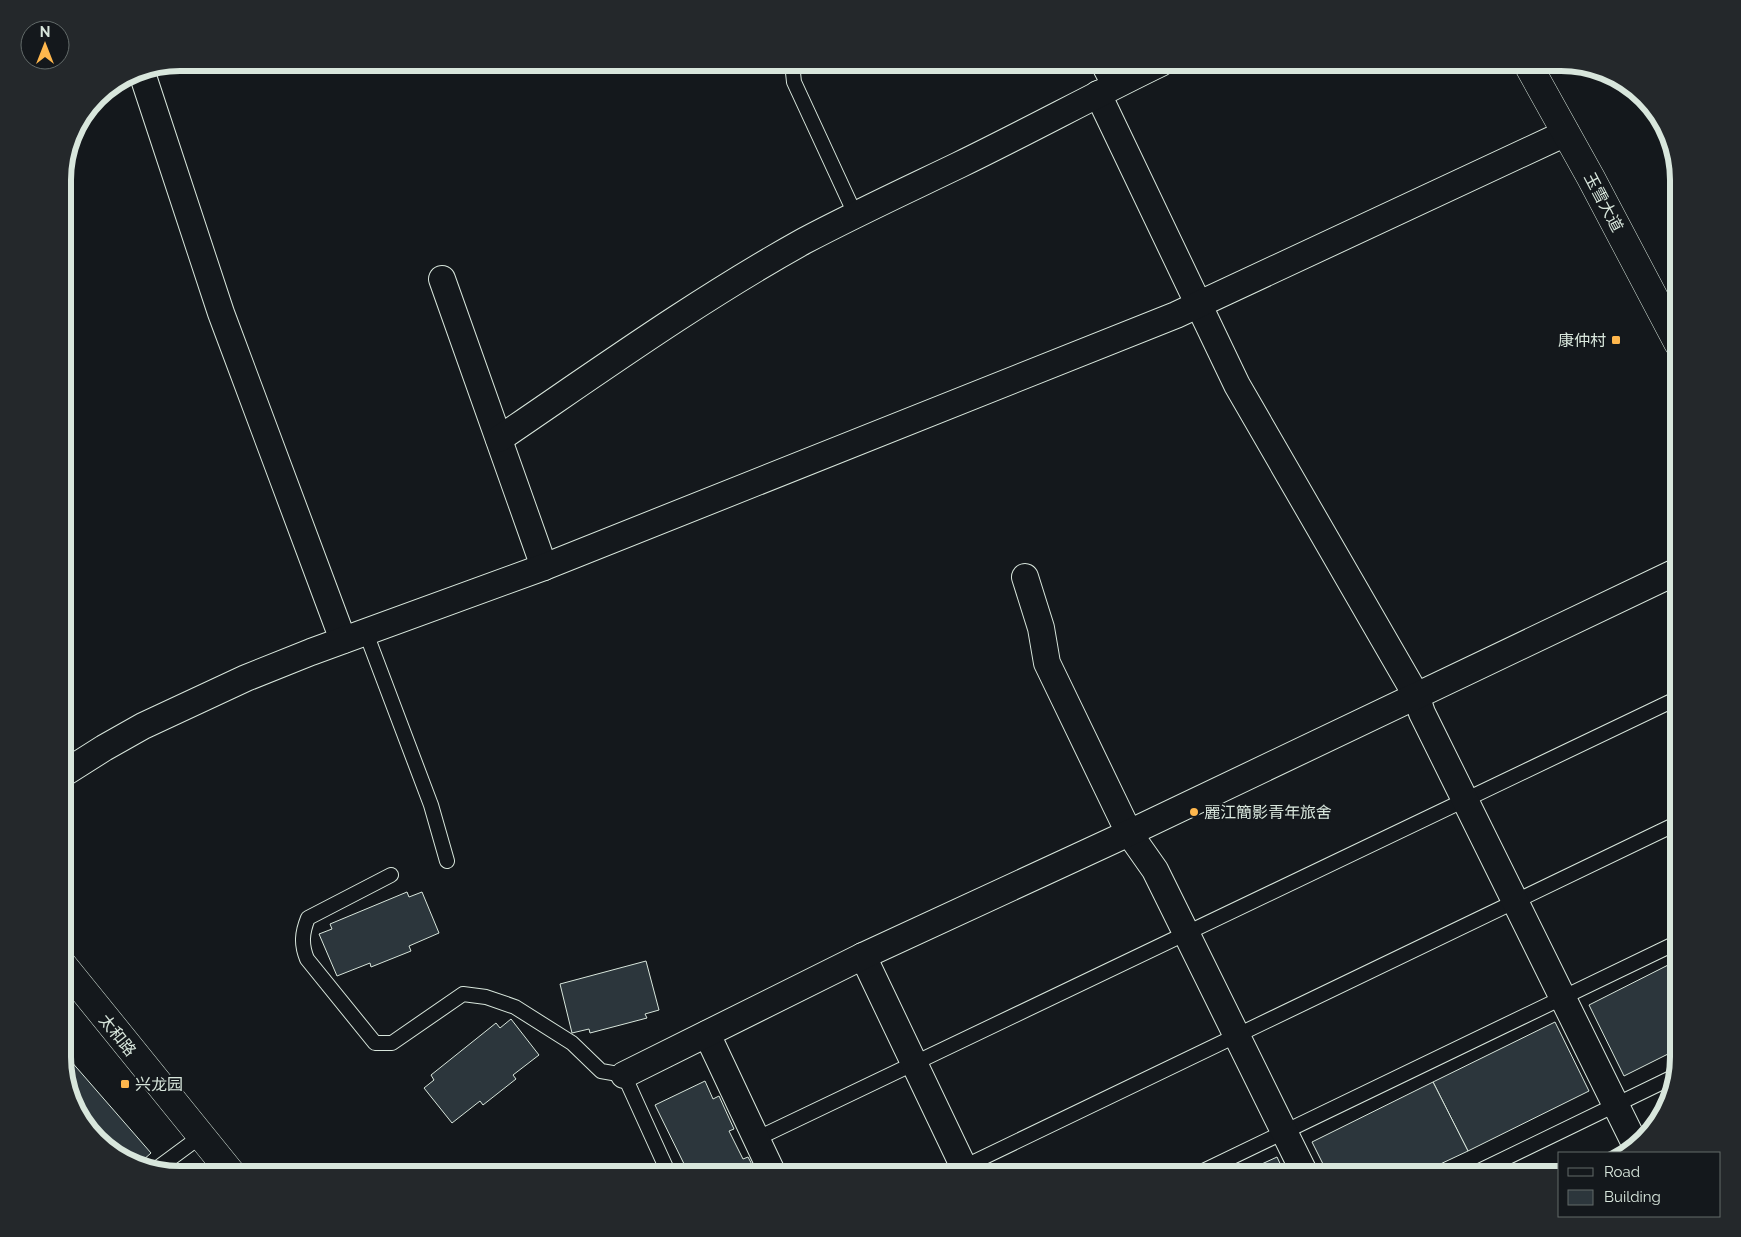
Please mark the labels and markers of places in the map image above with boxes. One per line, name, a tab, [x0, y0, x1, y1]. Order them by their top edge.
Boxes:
place label: 康仲村	[1558, 331, 1606, 350]
marker: 康仲村	[1610, 334, 1622, 346]
place label: 麗江簡影青年旅舍	[1204, 803, 1332, 822]
marker: 麗江簡影青年旅舍	[1188, 806, 1200, 818]
place label: 兴龙园	[135, 1075, 183, 1094]
marker: 兴龙园	[119, 1078, 131, 1090]

